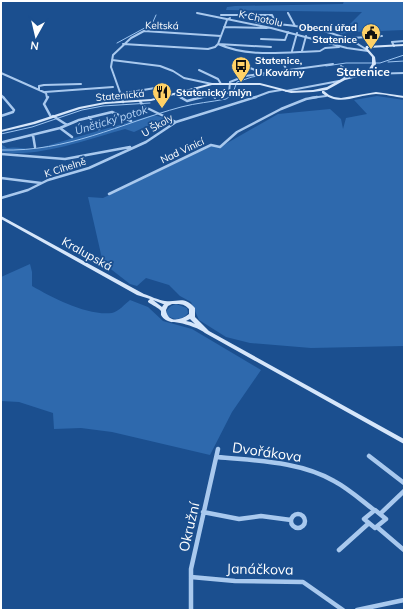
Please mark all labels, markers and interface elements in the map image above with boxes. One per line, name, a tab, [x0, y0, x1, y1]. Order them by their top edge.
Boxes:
street label: K Chotolu	[238, 7, 284, 30]
north arrow	[16, 16, 56, 56]
street label: Keltská	[145, 19, 179, 32]
place label: Obecní úřad Statenice	[299, 21, 358, 46]
public building icon: Obecní úřad Statenice	[360, 22, 382, 50]
text: N	[30, 38, 40, 53]
place label: Statenice, U Kovárny	[255, 54, 305, 79]
bus stop icon: Statenice, U Kovárny	[230, 55, 252, 83]
district label: Statenice	[336, 64, 390, 79]
restaurant icon: Statenický mlýn	[151, 81, 173, 109]
place label: Statenický mlýn	[176, 86, 252, 99]
street label: Statenická	[95, 87, 145, 104]
water label: Únětický potok	[73, 102, 149, 138]
street label: U Školy	[139, 111, 176, 140]
street label: Nad Vinicí	[158, 134, 207, 166]
street label: K Cihelně	[43, 155, 88, 180]
street label: Kralupská	[59, 234, 115, 274]
street label: Dvořákova	[231, 438, 303, 466]
street label: Okružní	[175, 500, 204, 553]
street label: Janáčkova	[226, 559, 294, 579]

